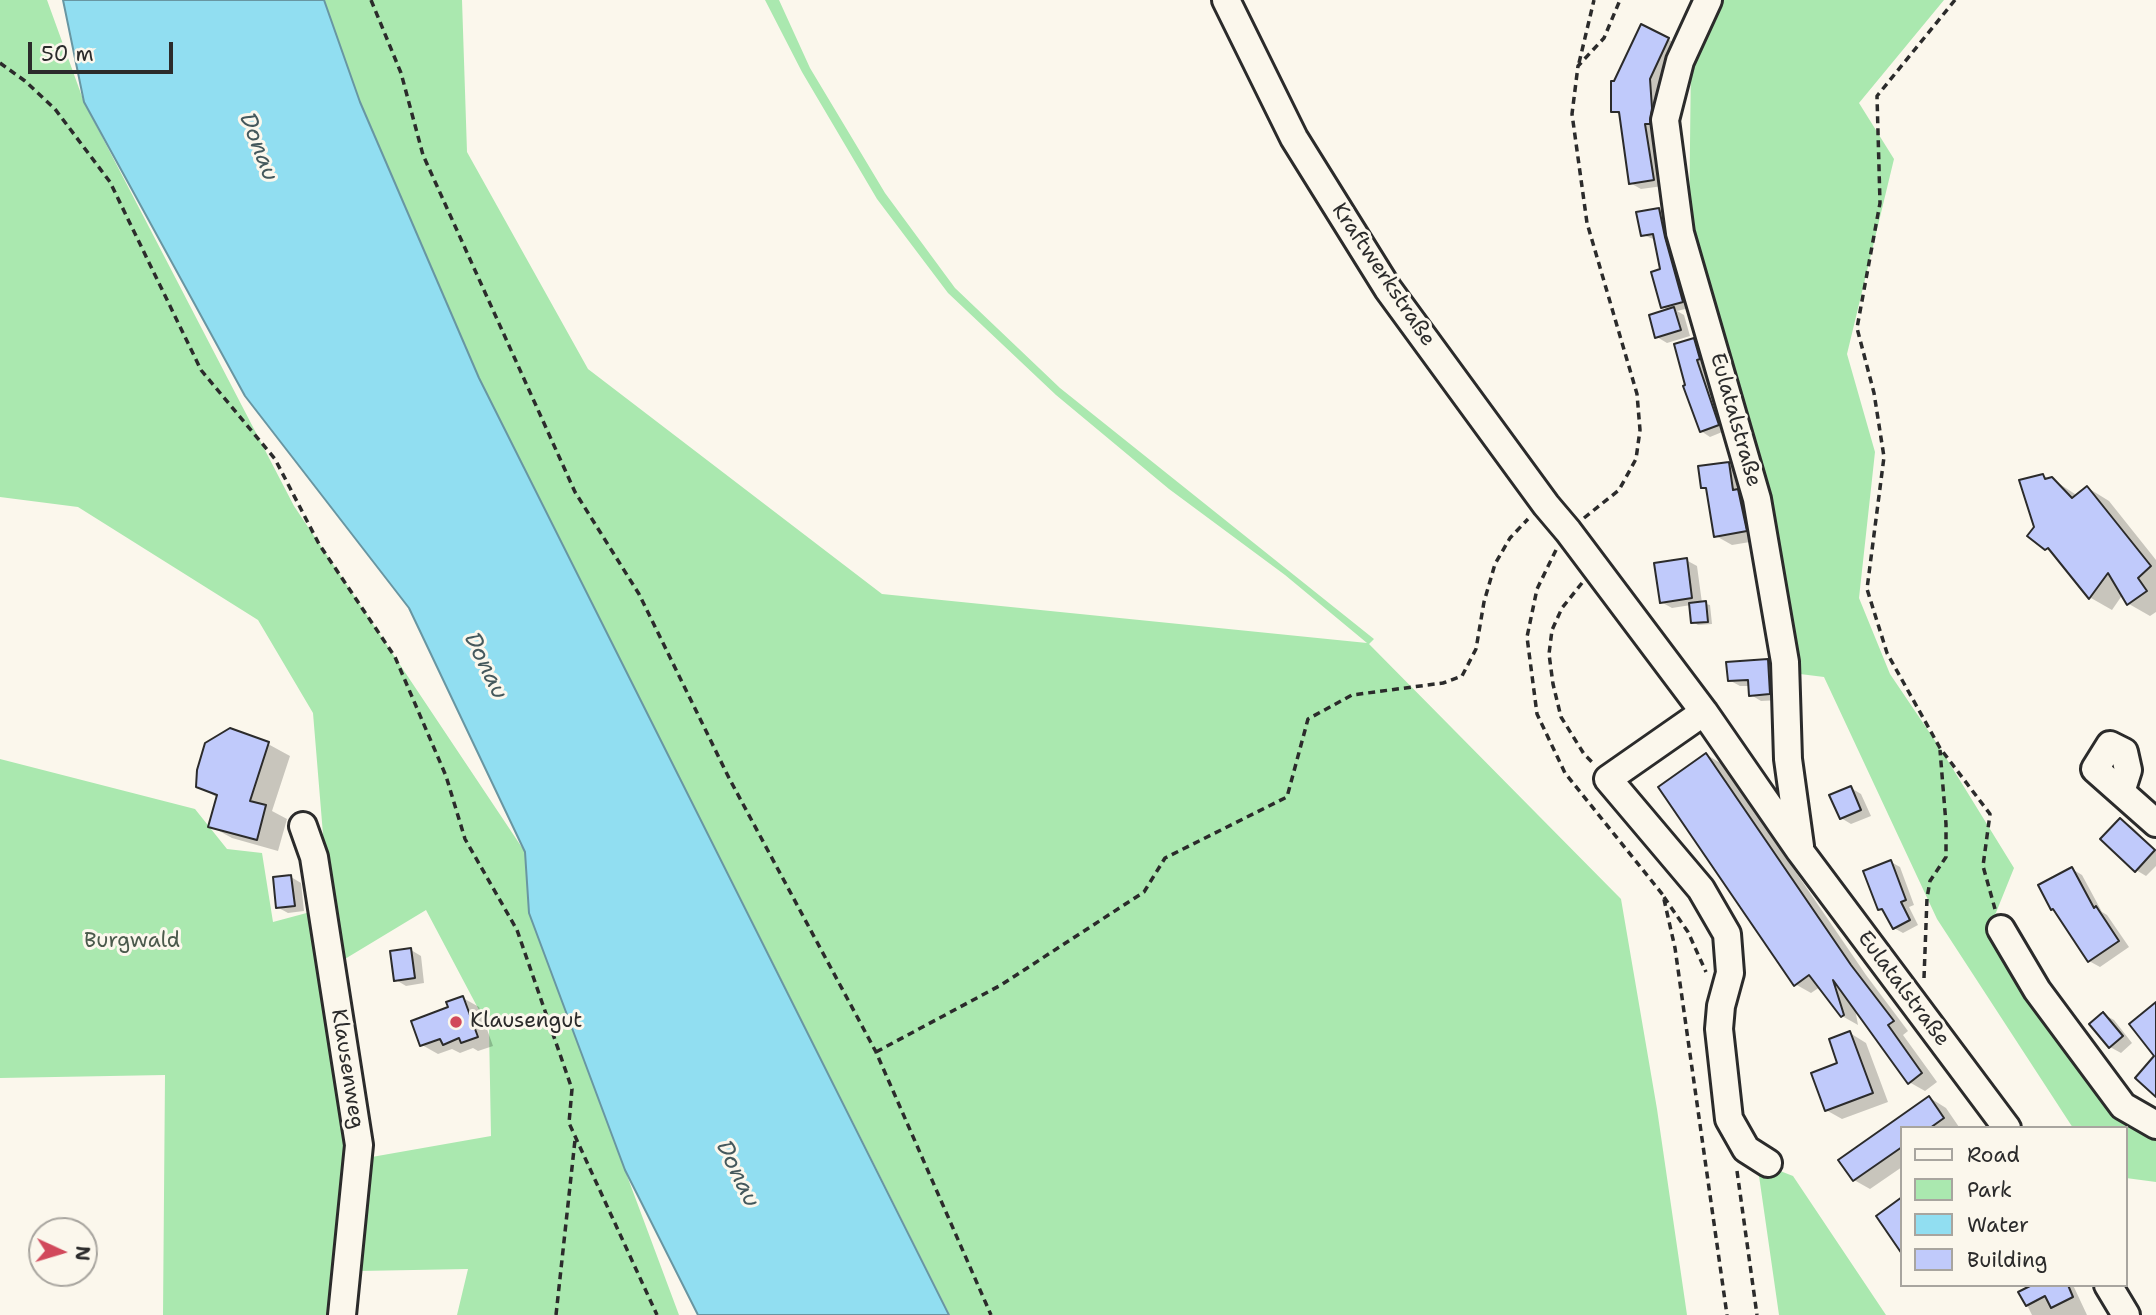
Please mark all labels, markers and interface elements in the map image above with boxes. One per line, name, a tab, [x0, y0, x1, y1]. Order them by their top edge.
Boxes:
scale bar	[32, 28, 177, 72]
text: 50 m	[41, 40, 94, 68]
water label: Donau	[232, 109, 284, 185]
street label: Kraftwerkstraße	[1326, 199, 1440, 351]
street label: Eulatalstraße	[1704, 350, 1766, 490]
water label: Donau	[457, 628, 513, 704]
street label: Eulatalstraße	[1851, 926, 1955, 1052]
park label: Burgwald	[84, 929, 180, 955]
street label: Klausenweg	[325, 1007, 369, 1131]
place label: Klausengut	[470, 1009, 582, 1035]
marker: Klausengut	[448, 1014, 464, 1030]
legend	[1900, 1126, 2128, 1287]
water label: Donau	[709, 1136, 765, 1212]
text: Road	[1967, 1141, 2020, 1169]
text: Park	[1967, 1176, 2012, 1204]
text: Water	[1967, 1211, 2029, 1239]
north arrow	[28, 1217, 98, 1287]
text: N	[69, 1245, 95, 1262]
text: Building	[1967, 1246, 2047, 1274]

